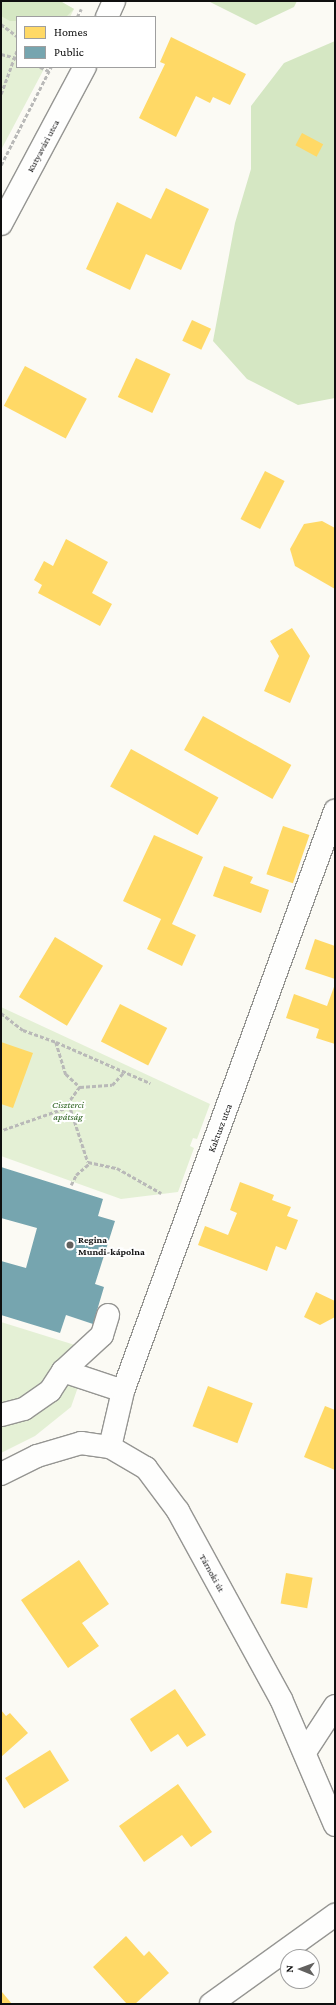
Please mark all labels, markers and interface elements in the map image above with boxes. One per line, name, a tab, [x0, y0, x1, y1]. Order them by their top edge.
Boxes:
legend	[16, 16, 156, 68]
text: Homes	[54, 25, 87, 39]
text: Public	[54, 45, 84, 59]
street label: Kutyavári utca	[24, 118, 62, 174]
park label: Ciszterci apátság	[52, 1098, 84, 1122]
street label: Kaktusz utca	[205, 1102, 235, 1154]
place label: Regina Mundi-kápolna	[78, 1233, 145, 1256]
marker: Regina Mundi-kápolna	[65, 1240, 75, 1250]
street label: Tárnoki út	[197, 1552, 227, 1594]
north arrow	[280, 1949, 320, 1989]
text: N	[283, 1965, 295, 1973]

